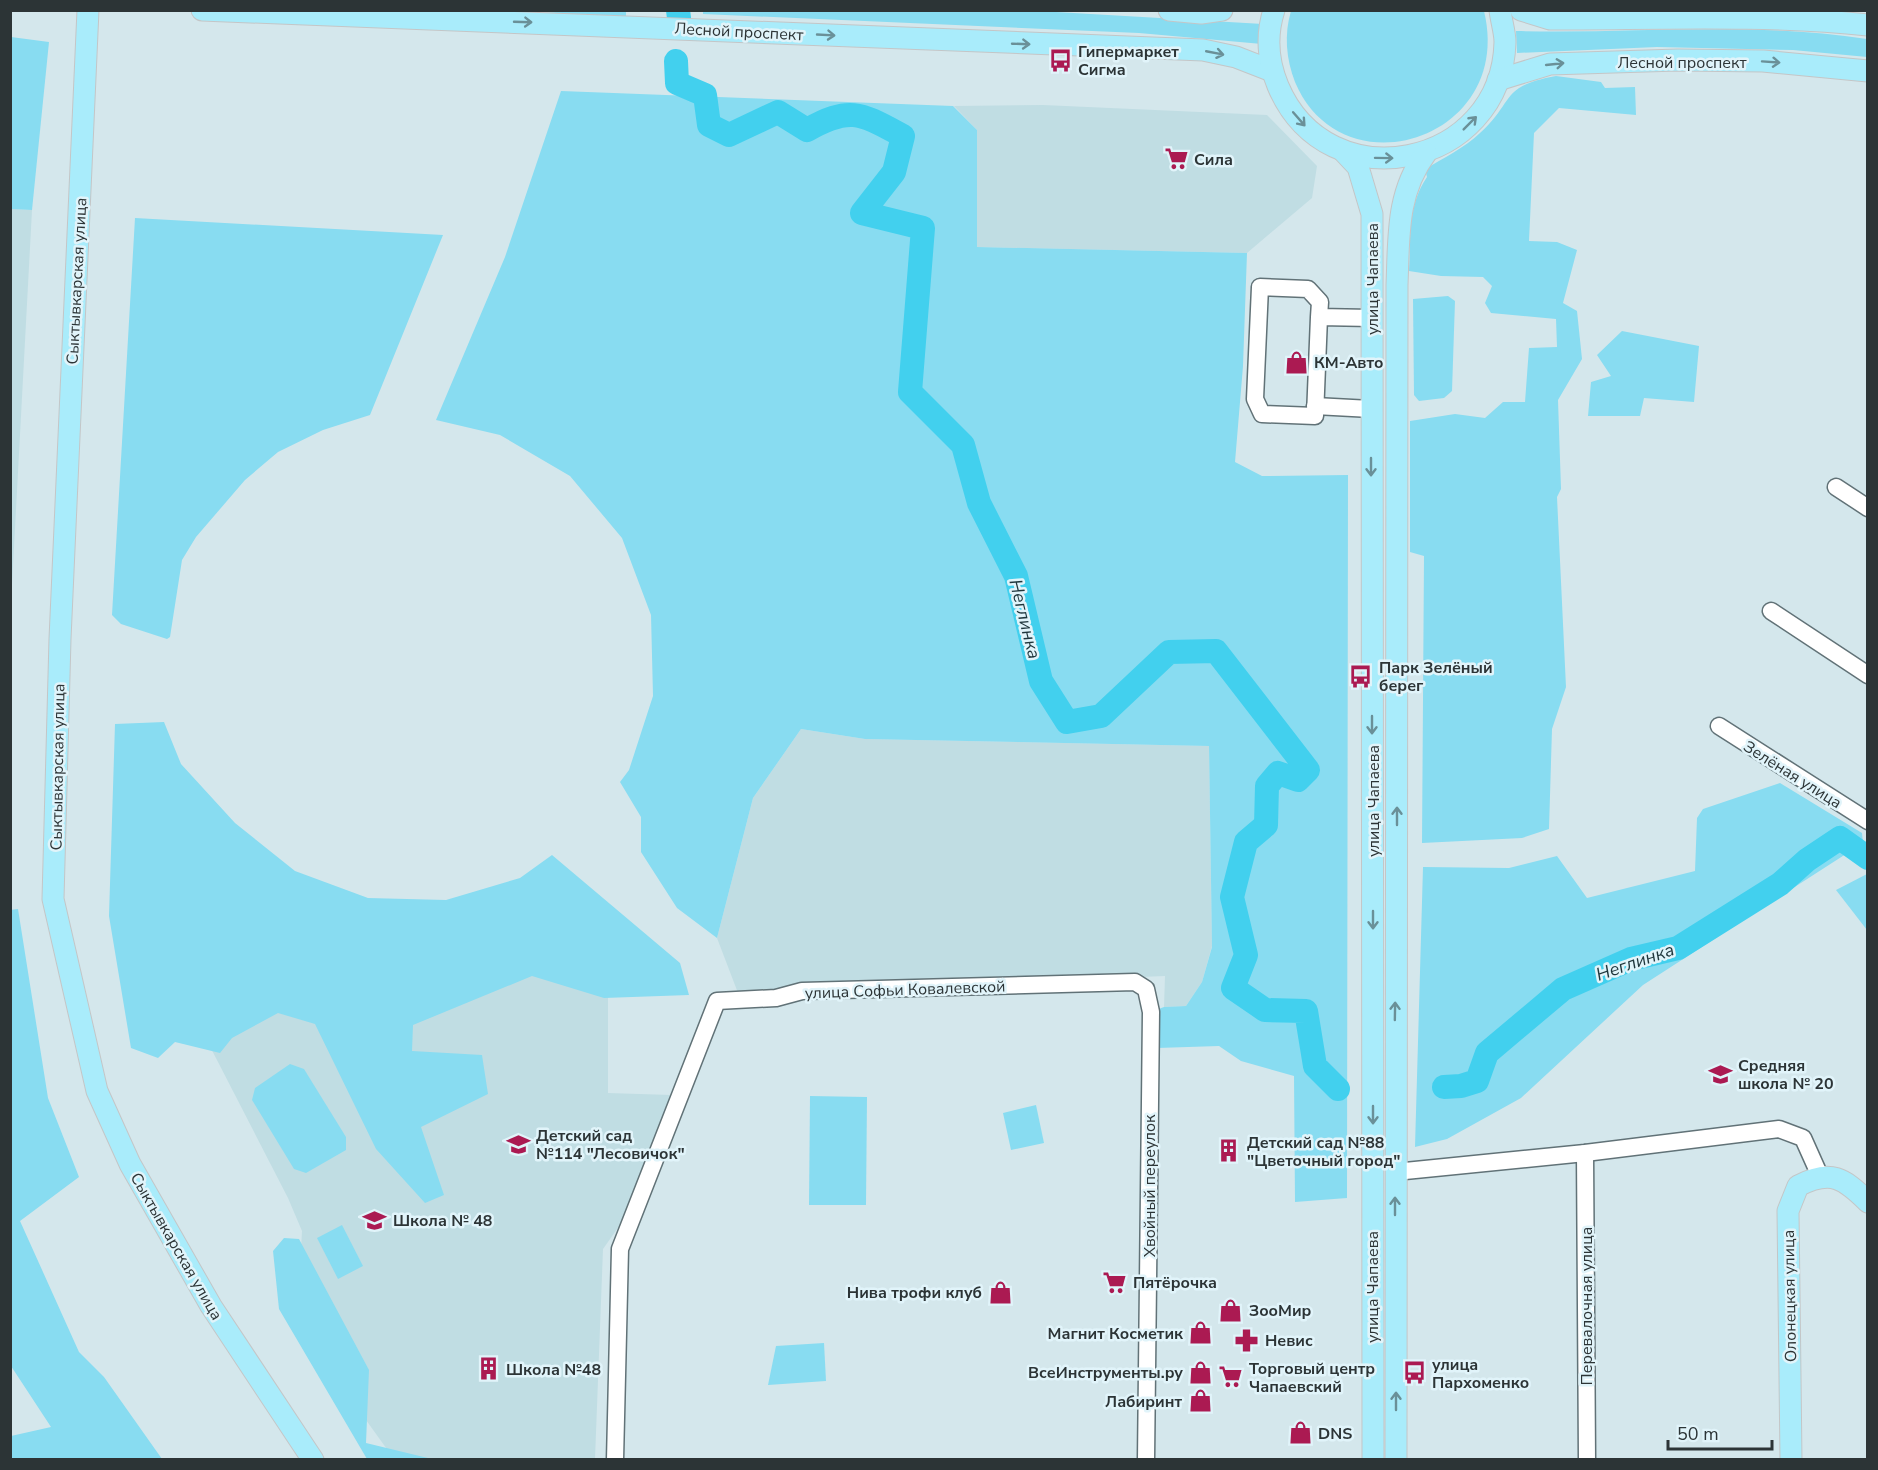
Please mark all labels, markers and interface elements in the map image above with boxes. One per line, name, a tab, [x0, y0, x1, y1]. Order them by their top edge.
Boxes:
one-way arrow	[512, 16, 532, 27]
street label: Лесной проспект	[674, 18, 805, 46]
one-way arrow	[815, 30, 835, 41]
one-way arrow	[1010, 38, 1030, 50]
place label: Гипермаркет Сигма	[1078, 41, 1179, 81]
bus stop icon: Гипермаркет Сигма	[1047, 47, 1073, 73]
one-way arrow	[1205, 48, 1225, 59]
street label: Лесной проспект	[1618, 52, 1747, 74]
one-way arrow	[1760, 56, 1780, 67]
one-way arrow	[1544, 59, 1564, 70]
one-way arrow	[1292, 111, 1306, 126]
one-way arrow	[1462, 116, 1477, 131]
supermarket icon: Сила	[1163, 146, 1189, 172]
place label: Сила	[1194, 149, 1233, 171]
one-way arrow	[1374, 153, 1394, 164]
street label: Сыктывкарская улица	[62, 197, 92, 365]
street label: улица Чапаева	[1362, 223, 1384, 335]
shop icon: КМ-Авто	[1283, 349, 1309, 375]
place label: КМ-Авто	[1314, 352, 1383, 374]
one-way arrow	[1365, 457, 1377, 477]
water label: Неглинка	[1003, 577, 1047, 661]
place label: Парк Зелёный берег	[1379, 657, 1493, 697]
bus stop icon: Парк Зелёный берег	[1348, 663, 1374, 689]
street label: Сыктывкарская улица	[46, 683, 70, 851]
one-way arrow	[1366, 715, 1378, 735]
street label: Зелёная улица	[1739, 736, 1846, 814]
street label: улица Чапаева	[1363, 745, 1385, 857]
one-way arrow	[1391, 807, 1403, 827]
one-way arrow	[1367, 910, 1379, 930]
water label: Неглинка	[1593, 937, 1677, 987]
street label: улица Софьи Ковалевской	[804, 976, 1006, 1004]
one-way arrow	[1389, 1002, 1401, 1022]
place label: Средняя школа № 20	[1738, 1055, 1834, 1095]
school or university icon: Средняя школа № 20	[1707, 1061, 1733, 1087]
one-way arrow	[1367, 1105, 1379, 1125]
street label: Хвойный переулок	[1139, 1114, 1161, 1257]
place label: Детский сад №114 "Лесовичок"	[536, 1125, 685, 1165]
school or university icon: Детский сад №114 "Лесовичок"	[505, 1131, 531, 1157]
place label: Детский сад №88 "Цветочный город"	[1247, 1132, 1400, 1172]
building icon: Детский сад №88 "Цветочный город"	[1216, 1138, 1242, 1164]
street label: Сыктывкарская улица	[125, 1169, 227, 1324]
one-way arrow	[1389, 1197, 1401, 1217]
school or university icon: Школа № 48	[362, 1207, 388, 1233]
place label: Школа № 48	[393, 1210, 492, 1232]
street label: Перевалочная улица	[1576, 1227, 1598, 1385]
street label: Олонецкая улица	[1778, 1230, 1802, 1362]
street label: улица Чапаева	[1362, 1231, 1384, 1343]
supermarket icon: Пятёрочка	[1102, 1269, 1128, 1295]
place label: Пятёрочка	[1133, 1272, 1217, 1294]
shop icon: Нива трофи клуб	[987, 1279, 1013, 1305]
place label: Нива трофи клуб	[847, 1282, 982, 1304]
shop icon: ЗооМир	[1218, 1297, 1244, 1323]
place label: ЗооМир	[1249, 1300, 1312, 1322]
shop icon: Магнит Косметик	[1188, 1320, 1214, 1346]
place label: Магнит Косметик	[1048, 1323, 1184, 1345]
pharmacy icon: Невис	[1234, 1327, 1260, 1353]
place label: Невис	[1265, 1330, 1313, 1352]
place label: улица Пархоменко	[1432, 1354, 1529, 1394]
building icon: Школа №48	[475, 1356, 501, 1382]
place label: Торговый центр Чапаевский	[1249, 1358, 1375, 1398]
place label: Школа №48	[506, 1359, 601, 1381]
shop icon: ВсеИнструменты.ру	[1188, 1359, 1214, 1385]
bus stop icon: улица Пархоменко	[1401, 1360, 1427, 1386]
place label: ВсеИнструменты.ру	[1028, 1362, 1183, 1384]
supermarket icon: Торговый центр Чапаевский	[1218, 1364, 1244, 1390]
shop icon: Лабиринт	[1187, 1388, 1213, 1414]
place label: Лабиринт	[1105, 1391, 1182, 1413]
one-way arrow	[1390, 1392, 1402, 1412]
scale bar	[1668, 1413, 1772, 1451]
shop icon: DNS	[1287, 1420, 1313, 1446]
text: 50 m	[1677, 1422, 1719, 1446]
place label: DNS	[1318, 1423, 1352, 1445]

